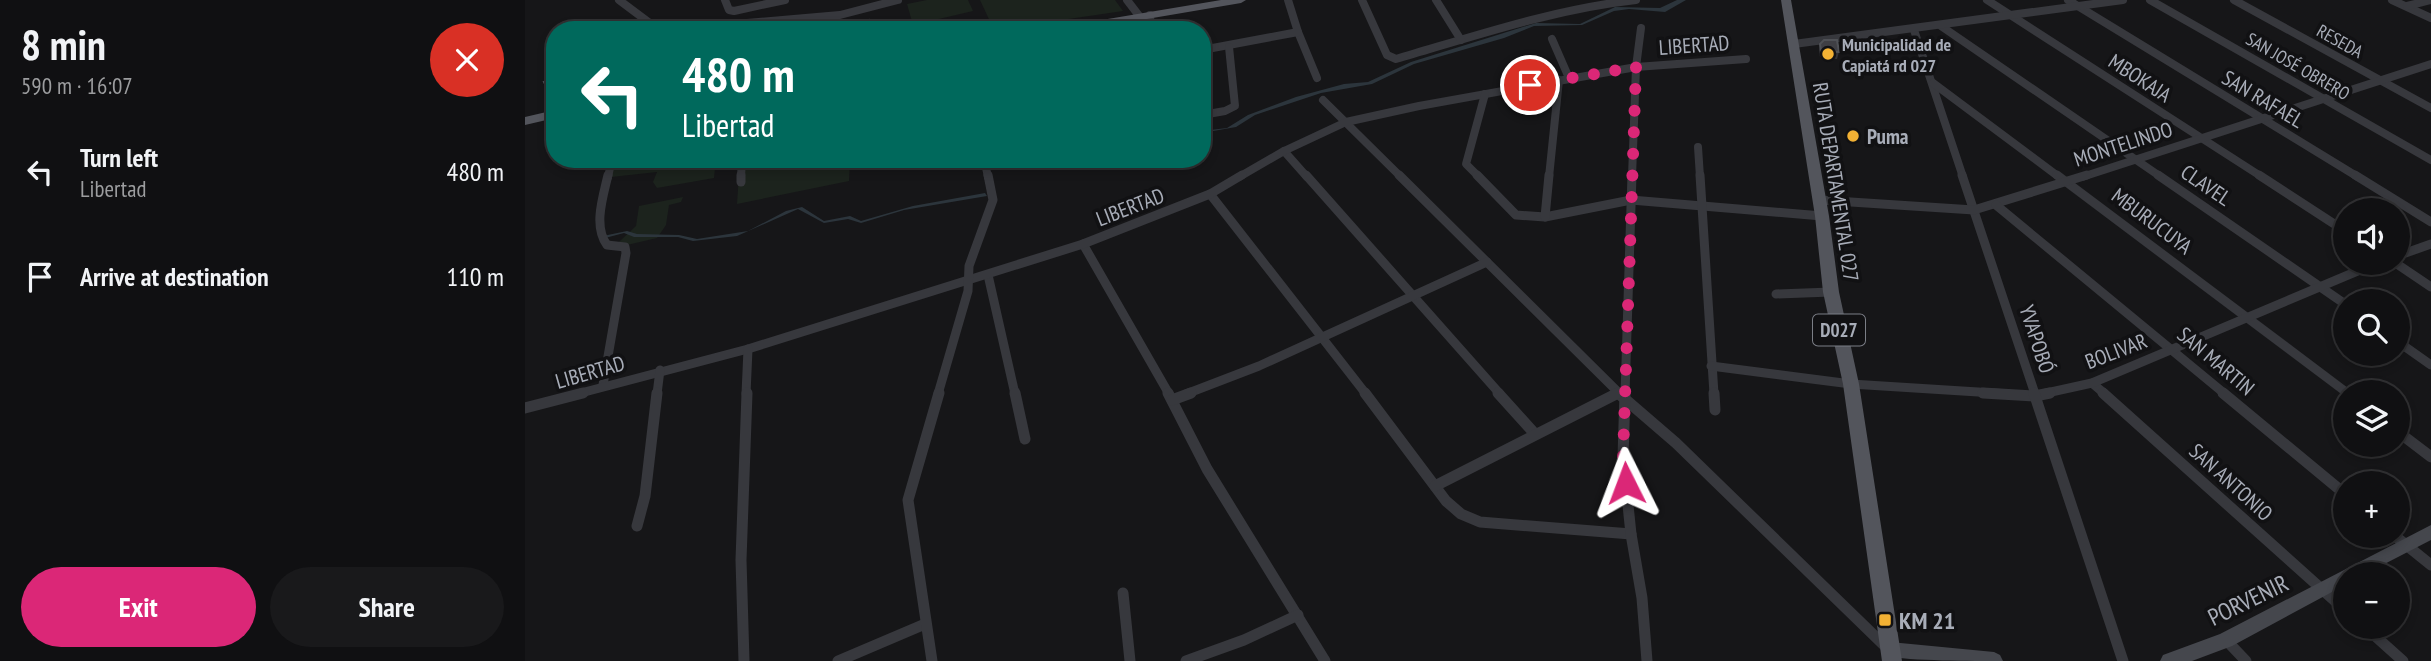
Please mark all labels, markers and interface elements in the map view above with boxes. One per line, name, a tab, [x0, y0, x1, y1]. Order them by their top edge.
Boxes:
text: 8 min	[21, 17, 106, 72]
street label: RESEDA	[2313, 19, 2368, 63]
button: close	[430, 23, 504, 97]
street label: SAN JOSÉ OBRERO	[2242, 27, 2354, 105]
street label: LIBERTAD	[1658, 29, 1730, 61]
place label: Municipalidad de Capiatá rd 027	[1842, 33, 1952, 77]
text: 480 m	[682, 42, 795, 106]
marker: Municipalidad de Capiatá rd 027	[1820, 46, 1836, 62]
street label: MBOKAJA	[2103, 48, 2177, 108]
icon: left	[567, 49, 658, 140]
pin	[1500, 55, 1560, 115]
street label: SAN RAFAEL	[2217, 64, 2309, 134]
icon: arrive	[1511, 66, 1549, 104]
text: 590 m · 16:07	[21, 71, 133, 100]
street label: RUTA DEPARTAMENTAL 027	[1807, 81, 1865, 283]
text: Libertad	[682, 104, 774, 146]
street label: MONTELINDO	[2070, 115, 2176, 173]
place label: Puma	[1867, 123, 1909, 150]
marker: Puma	[1845, 128, 1861, 144]
text: Turn left	[80, 141, 158, 174]
icon: left	[21, 153, 59, 191]
text: 480 m	[446, 155, 504, 188]
street label: CLAVEL	[2176, 158, 2237, 212]
text: Libertad	[80, 174, 146, 203]
street label: LIBERTAD	[1092, 182, 1168, 232]
street label: MBURUCUYA	[2106, 182, 2198, 260]
map controls	[2333, 198, 2410, 639]
button: sound	[2333, 198, 2410, 275]
icon: arrive	[21, 258, 59, 296]
text: Arrive at destination	[80, 260, 269, 293]
text: 110 m	[446, 260, 504, 293]
button: search	[2333, 289, 2410, 366]
street label: YVAPOBÓ	[2013, 301, 2061, 377]
road number: D027	[1813, 314, 1865, 346]
street label: SAN MARTIN	[2172, 321, 2260, 401]
street label: BOLIVAR	[2081, 327, 2151, 375]
street label: LIBERTAD	[552, 349, 628, 395]
button: layers	[2333, 380, 2410, 457]
street label: SAN ANTONIO	[2184, 437, 2278, 527]
position arrow	[1589, 446, 1663, 520]
button: +	[2333, 471, 2410, 548]
button: −	[2333, 562, 2410, 639]
button: Exit	[21, 567, 256, 647]
button: Share	[270, 567, 504, 647]
street label: PORVENIR	[2203, 567, 2293, 633]
place label: KM 21	[1899, 605, 1955, 636]
marker: KM 21	[1877, 612, 1893, 628]

